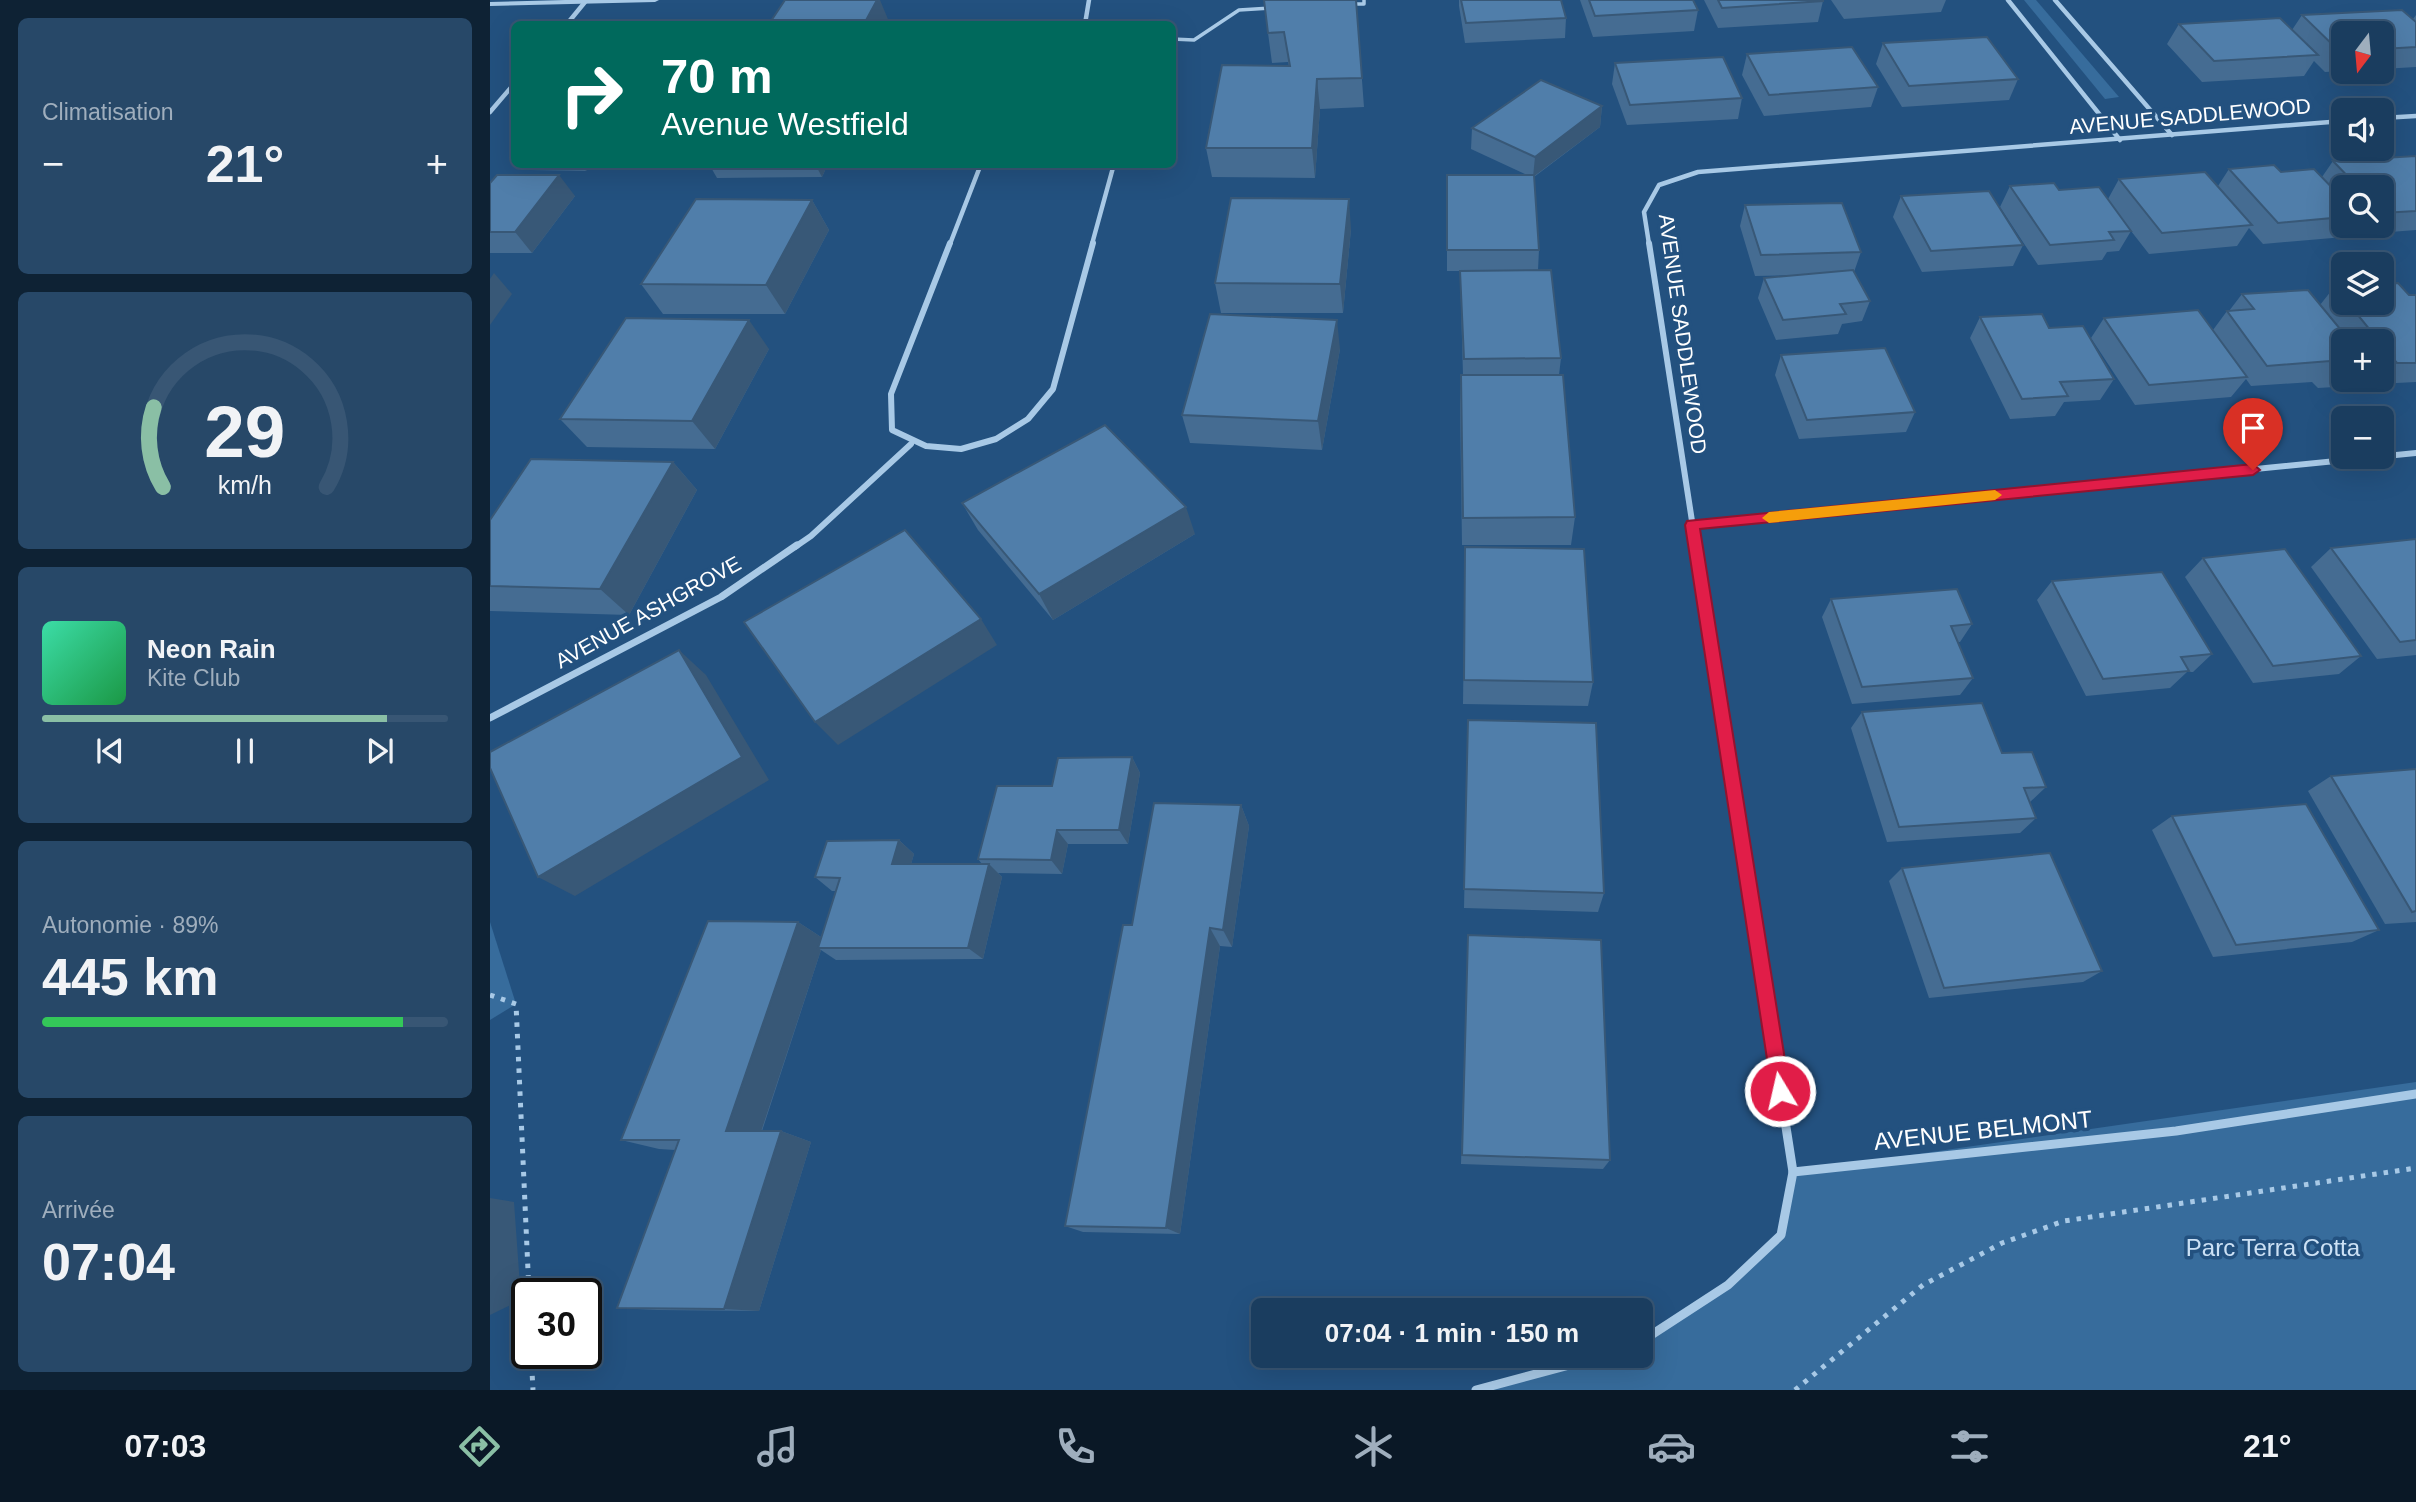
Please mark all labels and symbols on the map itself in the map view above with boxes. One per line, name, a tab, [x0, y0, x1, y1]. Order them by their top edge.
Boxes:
north arrow	[2331, 21, 2394, 84]
street label: AVENUE SADDLEWOOD	[2068, 94, 2312, 138]
street label: AVENUE SADDLEWOOD	[1655, 212, 1711, 456]
pin	[2223, 398, 2283, 470]
street label: AVENUE ASHGROVE	[551, 551, 745, 673]
position arrow	[1743, 1054, 1817, 1128]
street label: AVENUE BELMONT	[1872, 1105, 2094, 1155]
park label: Parc Terra Cotta	[2186, 1234, 2361, 1261]
speed limit sign: 30	[511, 1278, 602, 1369]

